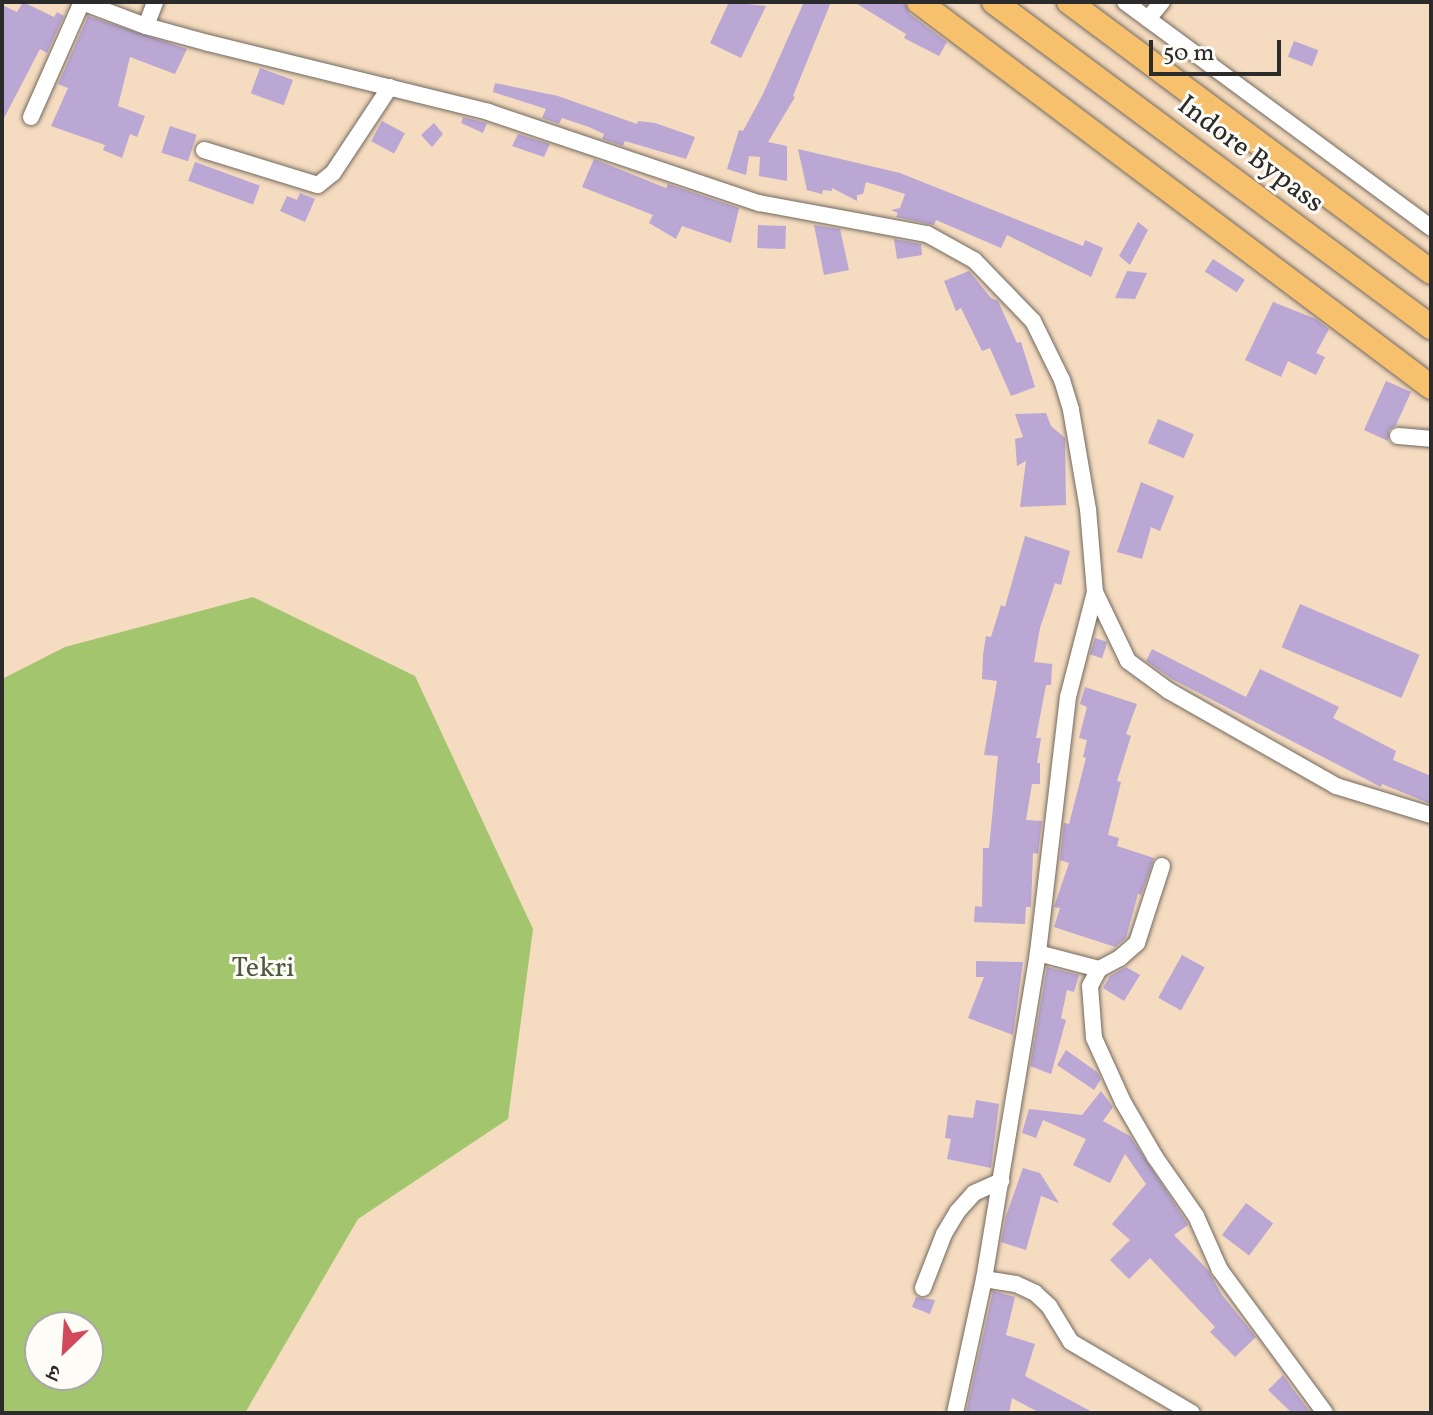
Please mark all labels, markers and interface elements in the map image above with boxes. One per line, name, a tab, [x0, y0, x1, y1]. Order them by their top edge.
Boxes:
scale bar	[1153, 24, 1285, 74]
text: 50 m	[1163, 37, 1215, 71]
street label: Indore Bypass	[1170, 89, 1330, 221]
park label: Tekri	[231, 952, 295, 986]
north arrow	[24, 1311, 104, 1391]
text: उ	[43, 1355, 66, 1388]

